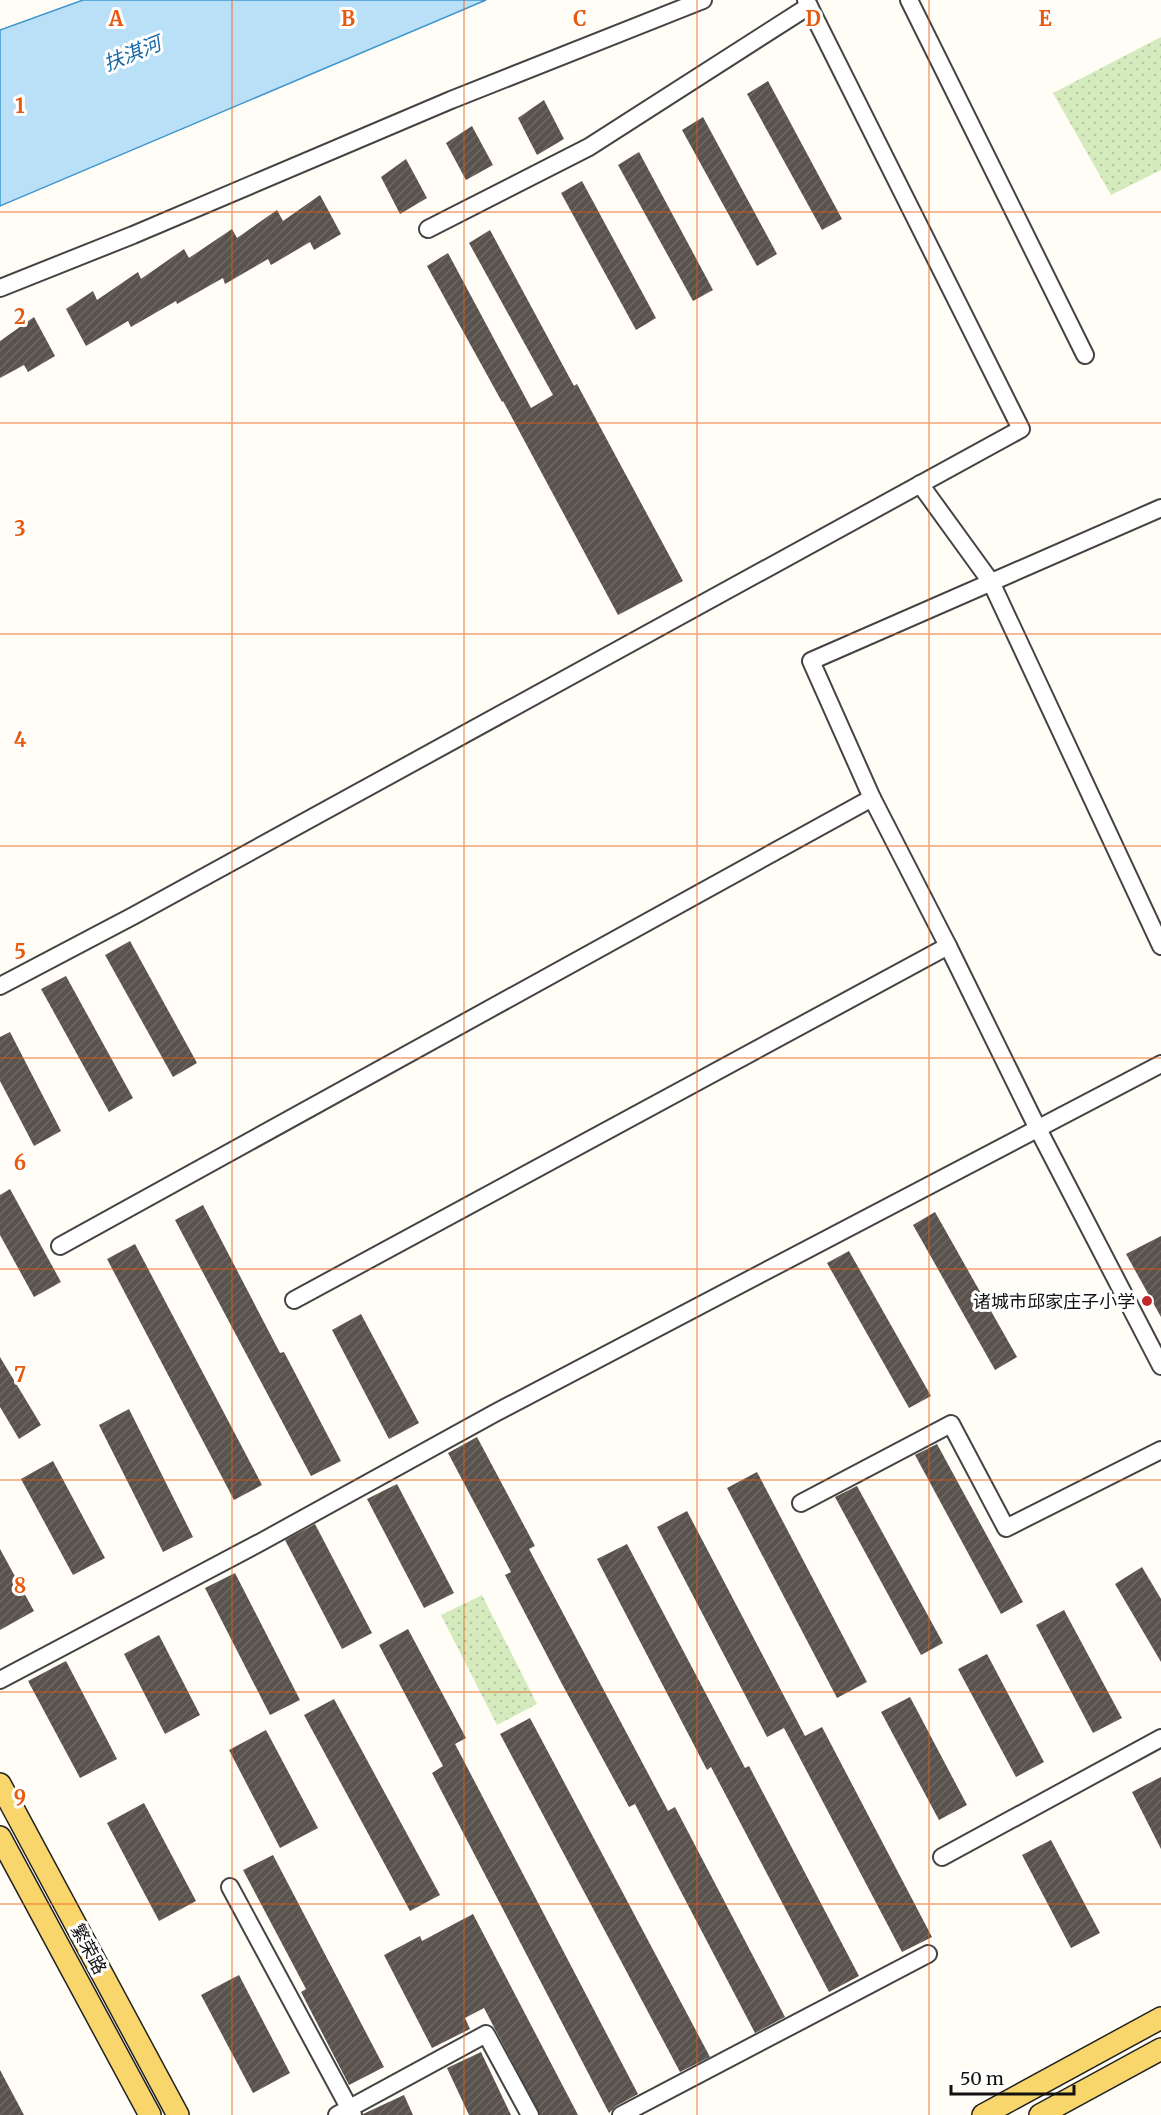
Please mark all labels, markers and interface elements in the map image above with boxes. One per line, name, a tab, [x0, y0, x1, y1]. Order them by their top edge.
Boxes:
text: A	[108, 6, 124, 31]
text: B	[341, 6, 355, 31]
text: C	[573, 6, 587, 31]
text: D	[805, 6, 821, 31]
text: E	[1038, 6, 1052, 31]
water label: 扶淇河	[100, 29, 168, 76]
text: 1	[15, 93, 25, 118]
text: 2	[14, 304, 26, 329]
text: 3	[14, 516, 26, 541]
text: 4	[14, 727, 27, 752]
text: 5	[14, 939, 26, 964]
text: 6	[14, 1150, 26, 1175]
place label: 诸城市邱家庄子小学	[973, 1290, 1135, 1313]
marker: 诸城市邱家庄子小学	[1140, 1294, 1154, 1308]
text: 7	[14, 1362, 26, 1387]
text: 8	[14, 1573, 26, 1598]
text: 9	[14, 1785, 26, 1810]
street label: 繁荣路	[66, 1920, 112, 1978]
scale bar	[951, 2058, 1074, 2096]
text: 50 m	[960, 2067, 1004, 2090]

